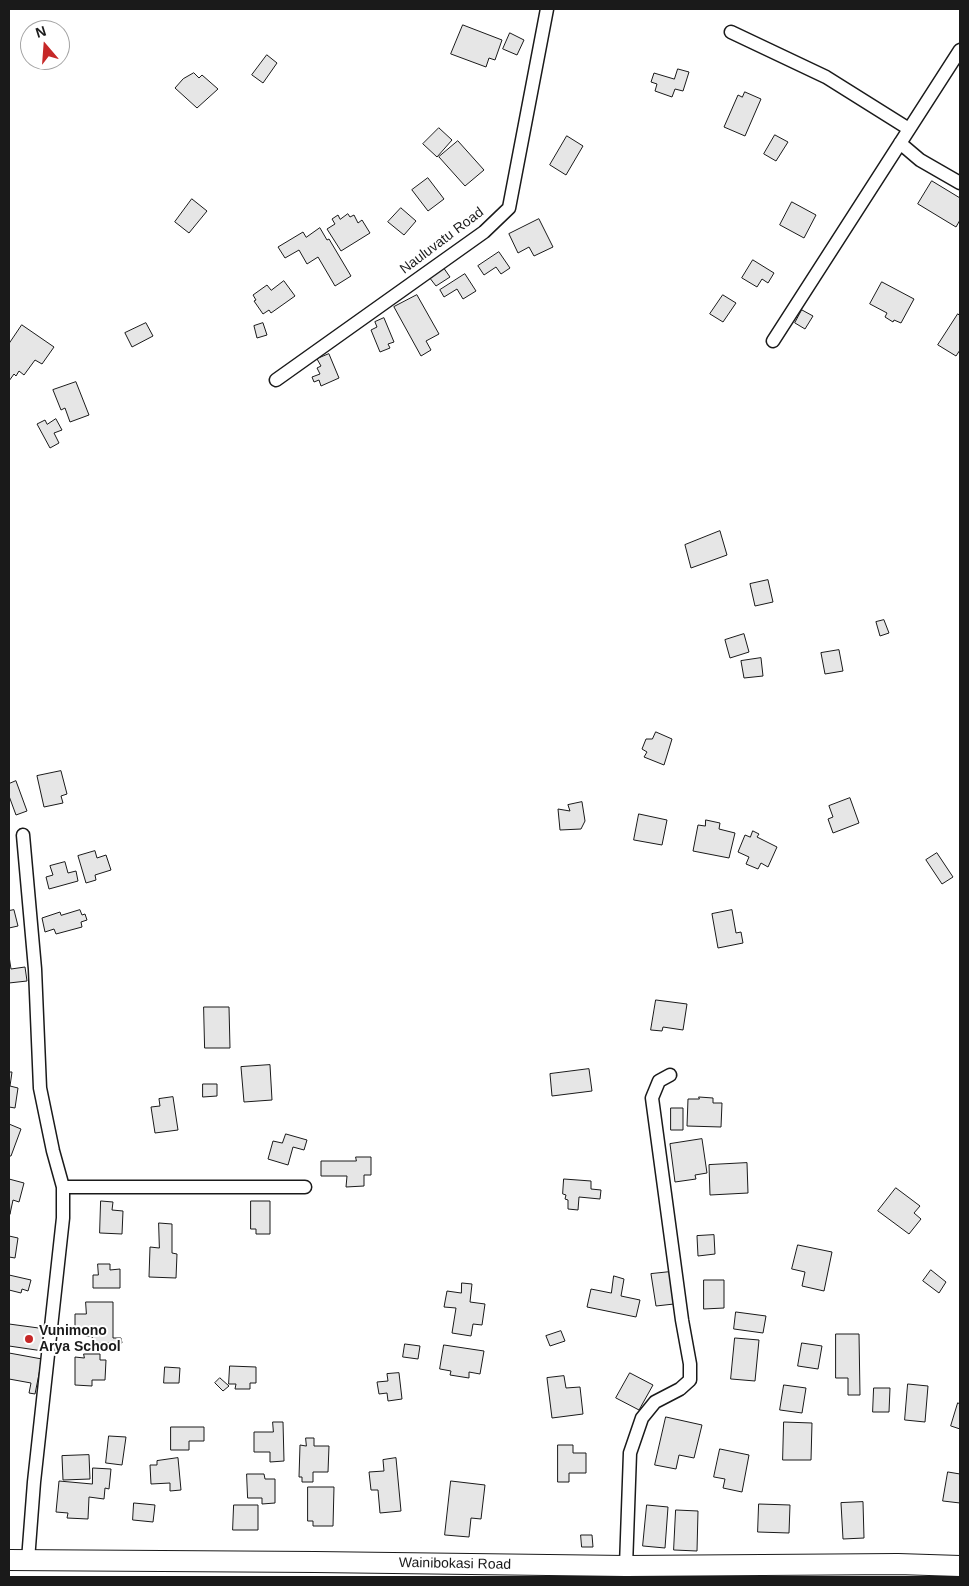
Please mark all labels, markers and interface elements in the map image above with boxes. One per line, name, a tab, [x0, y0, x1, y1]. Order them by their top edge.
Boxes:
north arrow	[20, 20, 70, 70]
text: N	[33, 23, 48, 41]
street label: Nauluvatu Road	[397, 204, 487, 278]
place label: Vunimono Arya School	[39, 1323, 121, 1355]
marker: Vunimono Arya School	[23, 1333, 35, 1345]
street label: Wainibokasi Road	[399, 1555, 511, 1573]

